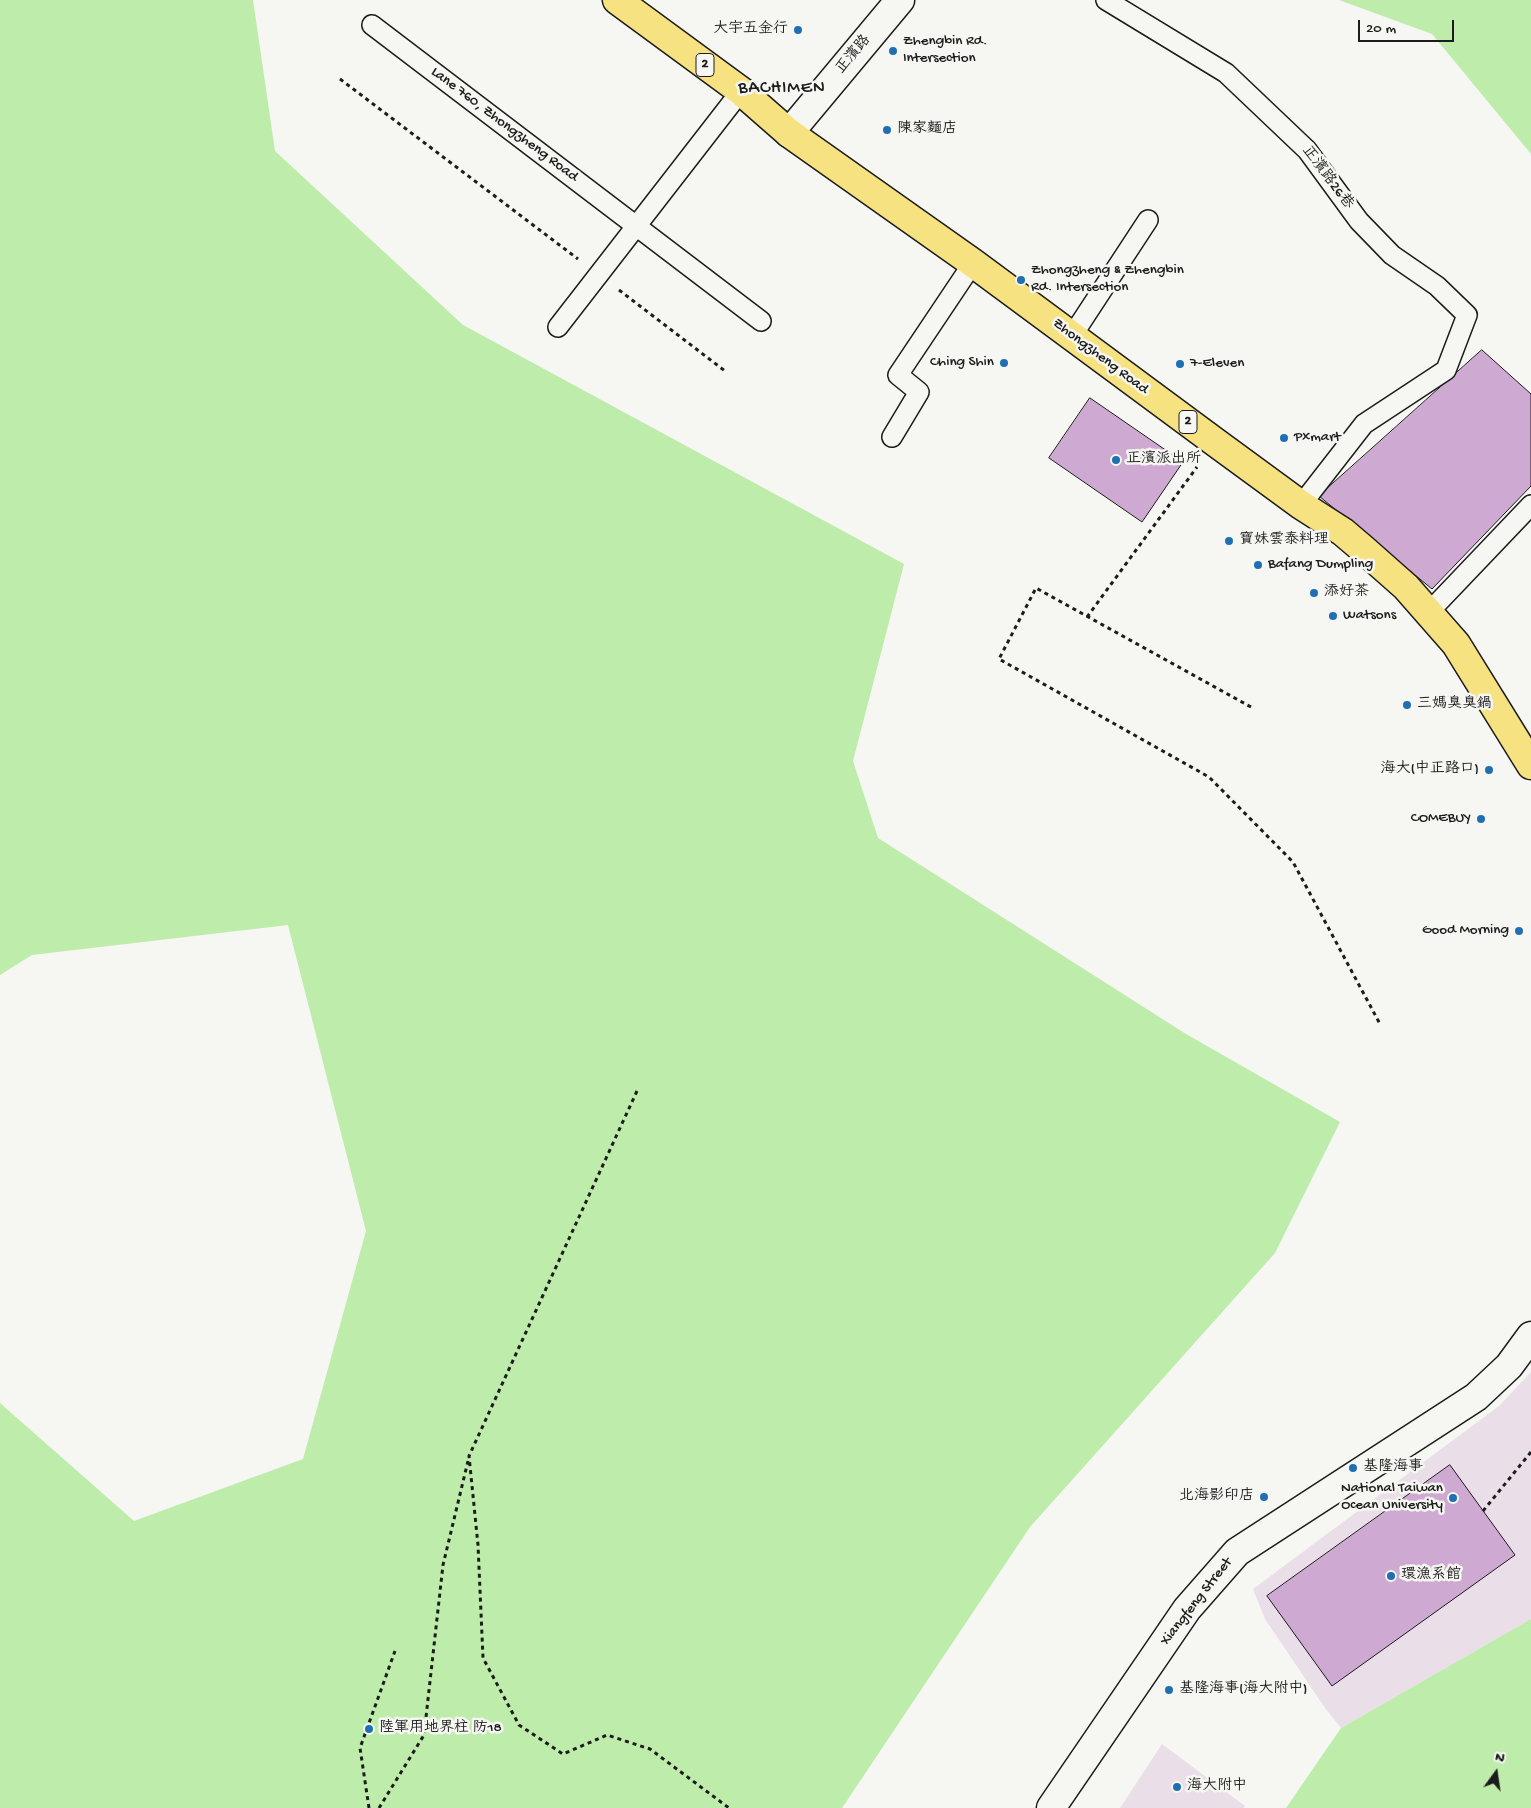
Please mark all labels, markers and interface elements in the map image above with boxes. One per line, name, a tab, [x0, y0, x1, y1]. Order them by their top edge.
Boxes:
scale bar	[1361, 10, 1457, 42]
text: 20 m	[1366, 20, 1396, 38]
place label: 大宇五金行	[713, 21, 788, 39]
marker: 大宇五金行	[792, 24, 804, 36]
street label: 正濱路	[833, 32, 875, 78]
place label: Zhengbin Rd. Intersection	[903, 33, 987, 68]
marker: Zhengbin Rd. Intersection	[887, 45, 899, 57]
road number: 2	[696, 54, 714, 76]
street label: Lane 760, Zhongzheng Road	[427, 64, 581, 186]
district label: BACHIMEN	[737, 78, 827, 100]
place label: 陳家麵店	[897, 121, 957, 139]
marker: 陳家麵店	[881, 124, 893, 136]
street label: 正濱路26巷	[1297, 143, 1357, 213]
place label: Zhongzheng & Zhengbin Rd. Intersection	[1031, 262, 1184, 297]
marker: Zhongzheng & Zhengbin Rd. Intersection	[1015, 274, 1027, 286]
street label: Zhongzheng Road	[1048, 315, 1152, 399]
place label: Ching Shin	[930, 354, 994, 372]
place label: 7-Eleven	[1190, 355, 1244, 373]
marker: Ching Shin	[998, 357, 1010, 369]
marker: 7-Eleven	[1174, 358, 1186, 370]
road number: 2	[1179, 411, 1197, 434]
place label: Pxmart	[1294, 429, 1341, 447]
marker: Pxmart	[1278, 432, 1290, 444]
place label: 正濱派出所	[1126, 451, 1201, 469]
marker: 正濱派出所	[1110, 454, 1122, 466]
place label: 寶妹雲泰料理	[1239, 532, 1329, 550]
marker: 寶妹雲泰料理	[1223, 535, 1235, 547]
place label: Bafang Dumpling	[1268, 556, 1373, 574]
marker: Bafang Dumpling	[1252, 559, 1264, 571]
place label: 添好茶	[1324, 584, 1369, 602]
marker: 添好茶	[1308, 587, 1320, 599]
place label: Watsons	[1343, 607, 1396, 625]
marker: Watsons	[1327, 610, 1339, 622]
place label: 三媽臭臭鍋	[1417, 696, 1492, 714]
marker: 三媽臭臭鍋	[1401, 699, 1413, 711]
place label: 海大(中正路口)	[1381, 761, 1479, 779]
marker: 海大(中正路口)	[1483, 764, 1495, 776]
place label: COMEBUY	[1411, 810, 1471, 828]
marker: COMEBUY	[1475, 813, 1487, 825]
place label: Good Morning	[1422, 922, 1509, 940]
marker: Good Morning	[1513, 925, 1525, 937]
place label: 基隆海事	[1363, 1459, 1423, 1477]
marker: 基隆海事	[1347, 1462, 1359, 1474]
place label: National Taiwan Ocean University	[1341, 1480, 1443, 1515]
place label: 北海影印店	[1179, 1488, 1254, 1506]
marker: 北海影印店	[1258, 1491, 1270, 1503]
marker: National Taiwan Ocean University	[1447, 1492, 1459, 1504]
street label: Xiangfeng Street	[1157, 1554, 1237, 1650]
place label: 環漁系館	[1401, 1567, 1461, 1585]
marker: 環漁系館	[1385, 1570, 1397, 1582]
place label: 基隆海事(海大附中)	[1179, 1681, 1307, 1699]
marker: 基隆海事(海大附中)	[1163, 1684, 1175, 1696]
place label: 陸軍用地界柱 防18	[379, 1720, 502, 1738]
marker: 陸軍用地界柱 防18	[363, 1723, 375, 1735]
north arrow	[1471, 1748, 1521, 1798]
text: N	[1493, 1749, 1506, 1767]
place label: 海大附中	[1187, 1778, 1247, 1796]
marker: 海大附中	[1171, 1781, 1183, 1793]

